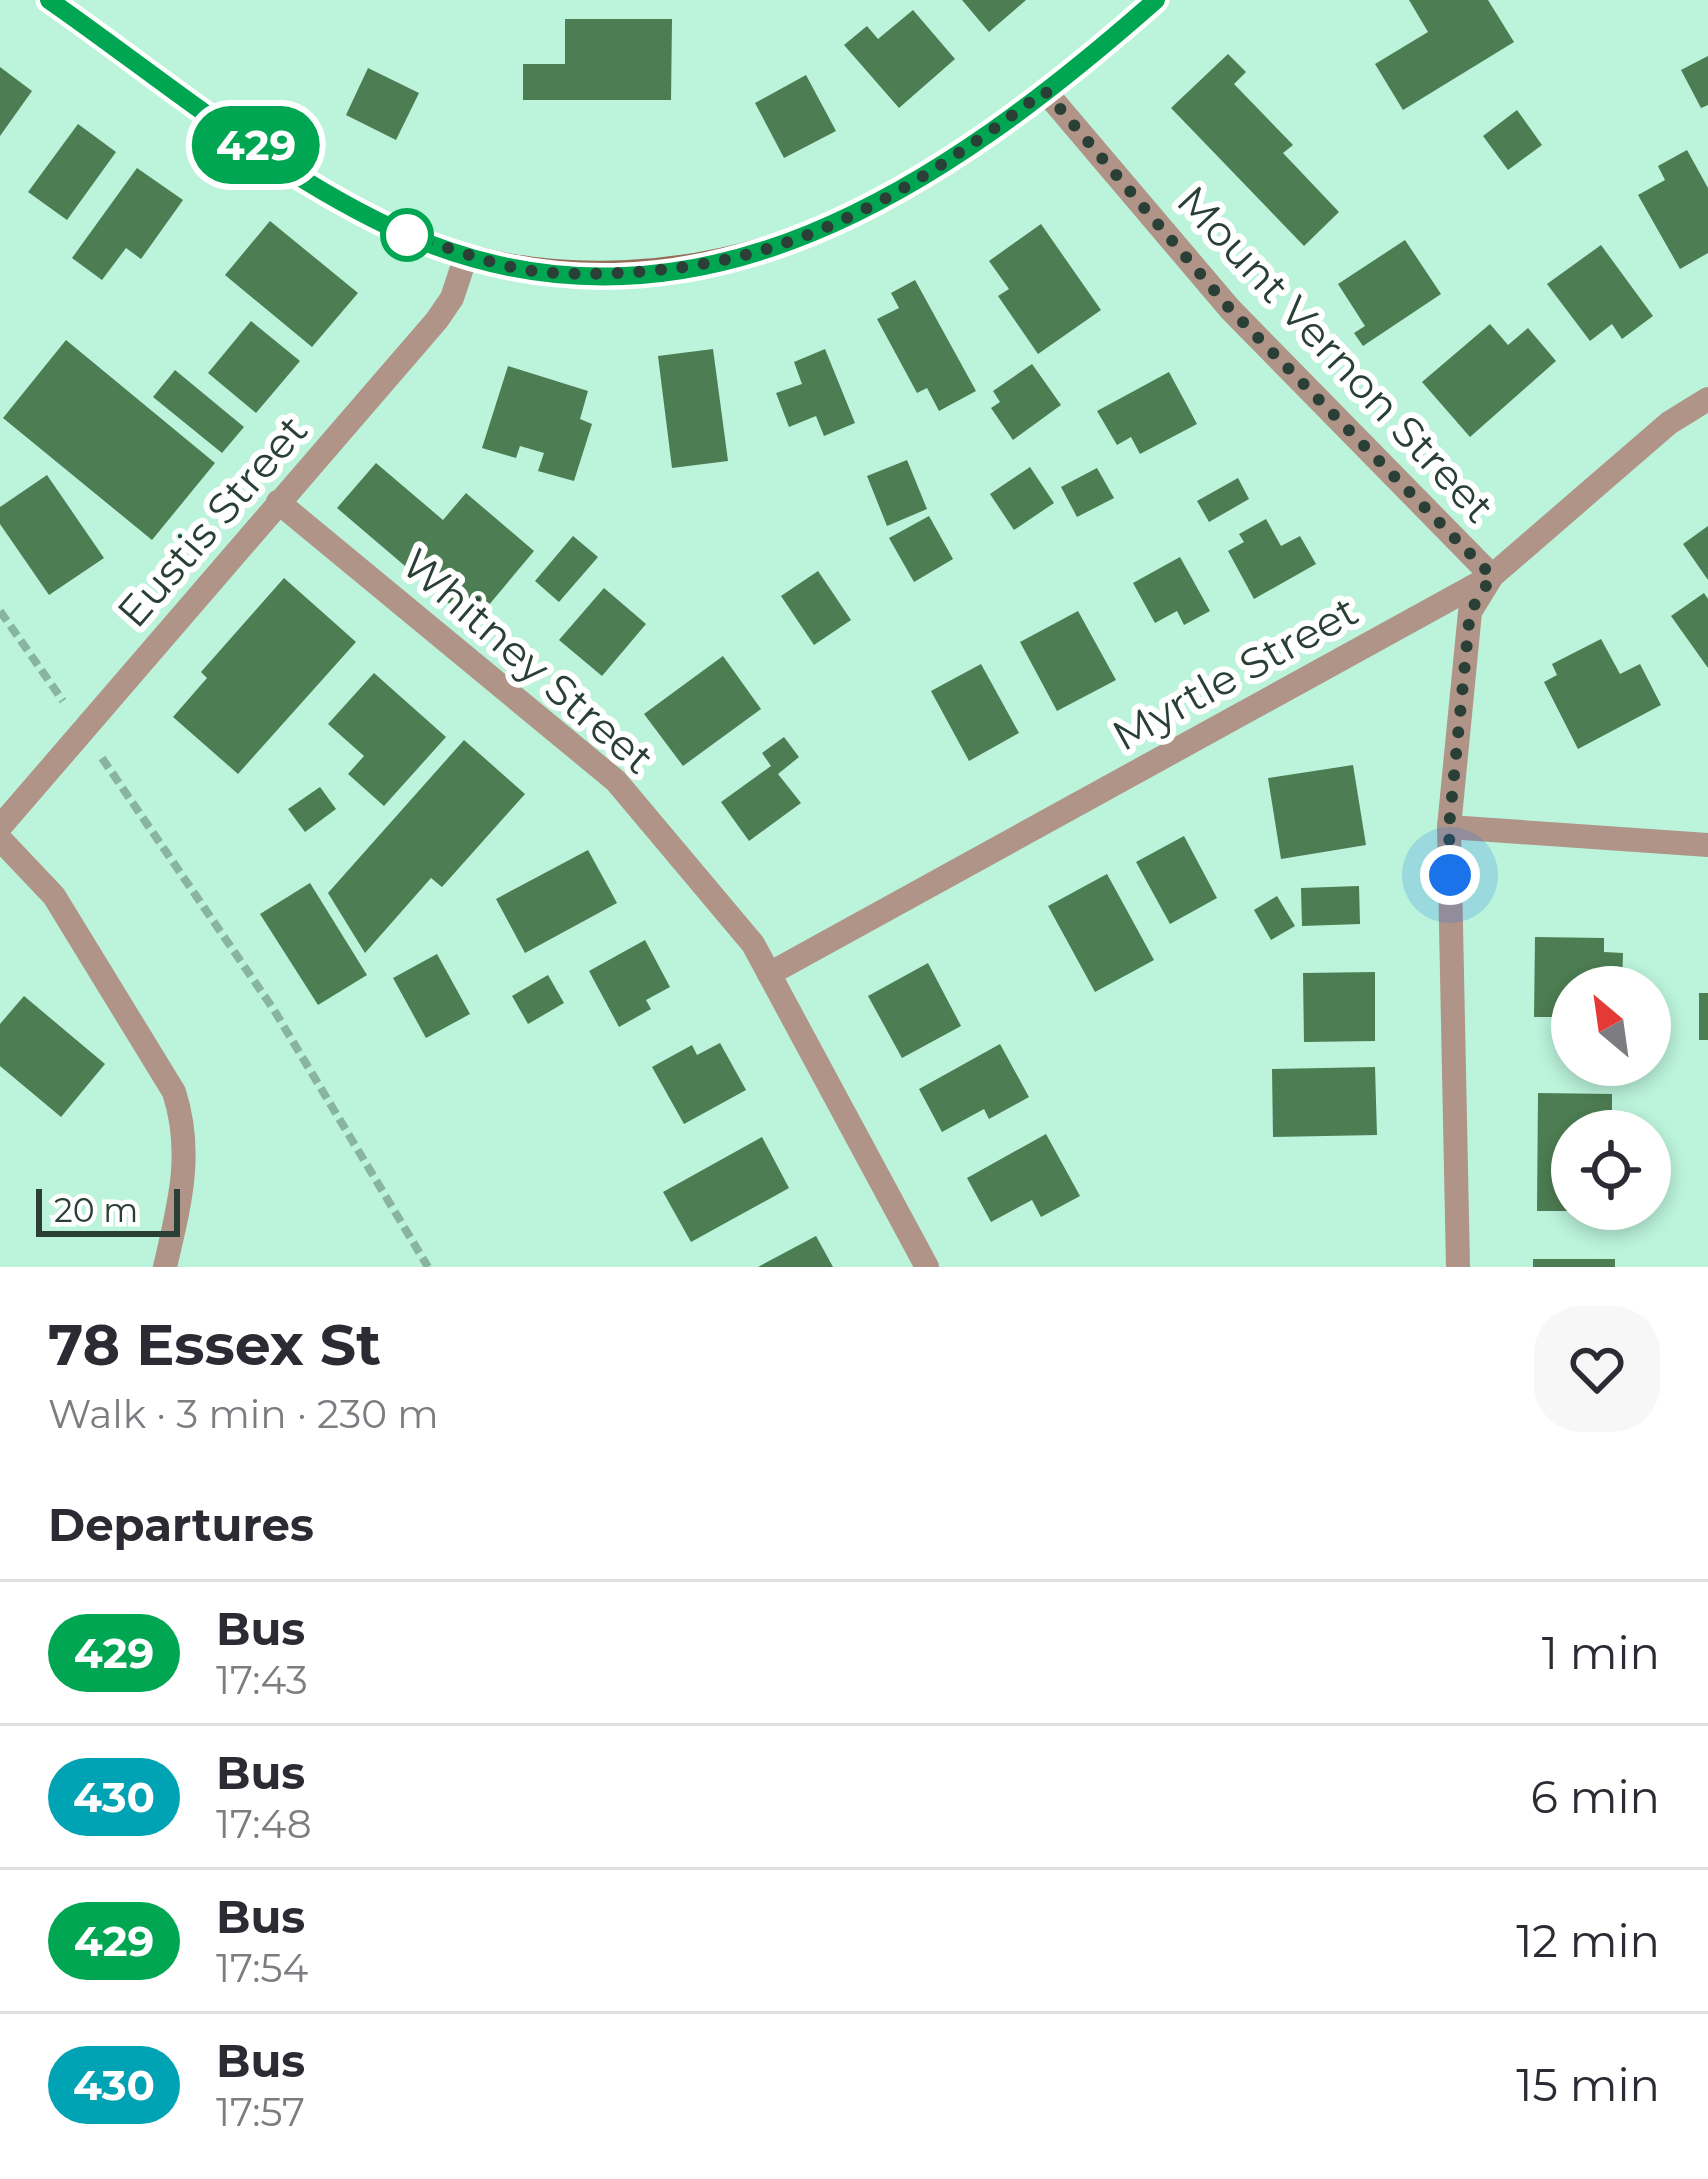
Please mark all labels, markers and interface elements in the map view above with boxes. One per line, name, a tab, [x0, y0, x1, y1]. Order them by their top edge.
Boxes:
line badge: 429	[187, 106, 325, 184]
text: 429	[216, 119, 296, 171]
street label: Mount Vernon Street	[1167, 175, 1505, 533]
unlabelled marker	[382, 210, 432, 260]
street label: Eustis Street	[106, 405, 318, 637]
street label: Whitney Street	[391, 538, 665, 784]
street label: Myrtle Street	[1103, 584, 1367, 762]
your location	[1420, 845, 1480, 905]
north arrow	[1551, 966, 1671, 1086]
map controls	[1551, 966, 1671, 1230]
button: locate	[1551, 1110, 1671, 1230]
scale bar	[36, 1183, 180, 1236]
text: 20 m	[54, 1190, 138, 1230]
button: heart	[1534, 1306, 1660, 1432]
text: 78 Essex St	[48, 1310, 381, 1379]
text: Walk · 3 min · 230 m	[48, 1390, 439, 1438]
text: Departures	[48, 1497, 314, 1552]
text: Bus	[216, 1601, 305, 1656]
text: 1 min	[1542, 1625, 1660, 1680]
text: 429	[74, 1627, 154, 1679]
text: 17:43	[216, 1656, 308, 1704]
text: Bus	[216, 1745, 305, 1800]
text: 6 min	[1531, 1769, 1660, 1824]
text: 430	[73, 1771, 155, 1823]
text: 17:48	[216, 1800, 312, 1848]
text: Bus	[216, 1889, 305, 1944]
text: 12 min	[1516, 1913, 1660, 1968]
text: 429	[74, 1915, 154, 1967]
text: 17:54	[216, 1944, 308, 1992]
text: Bus	[216, 2033, 305, 2088]
text: 15 min	[1516, 2057, 1660, 2112]
text: 430	[73, 2059, 155, 2111]
text: 17:57	[216, 2088, 305, 2136]

